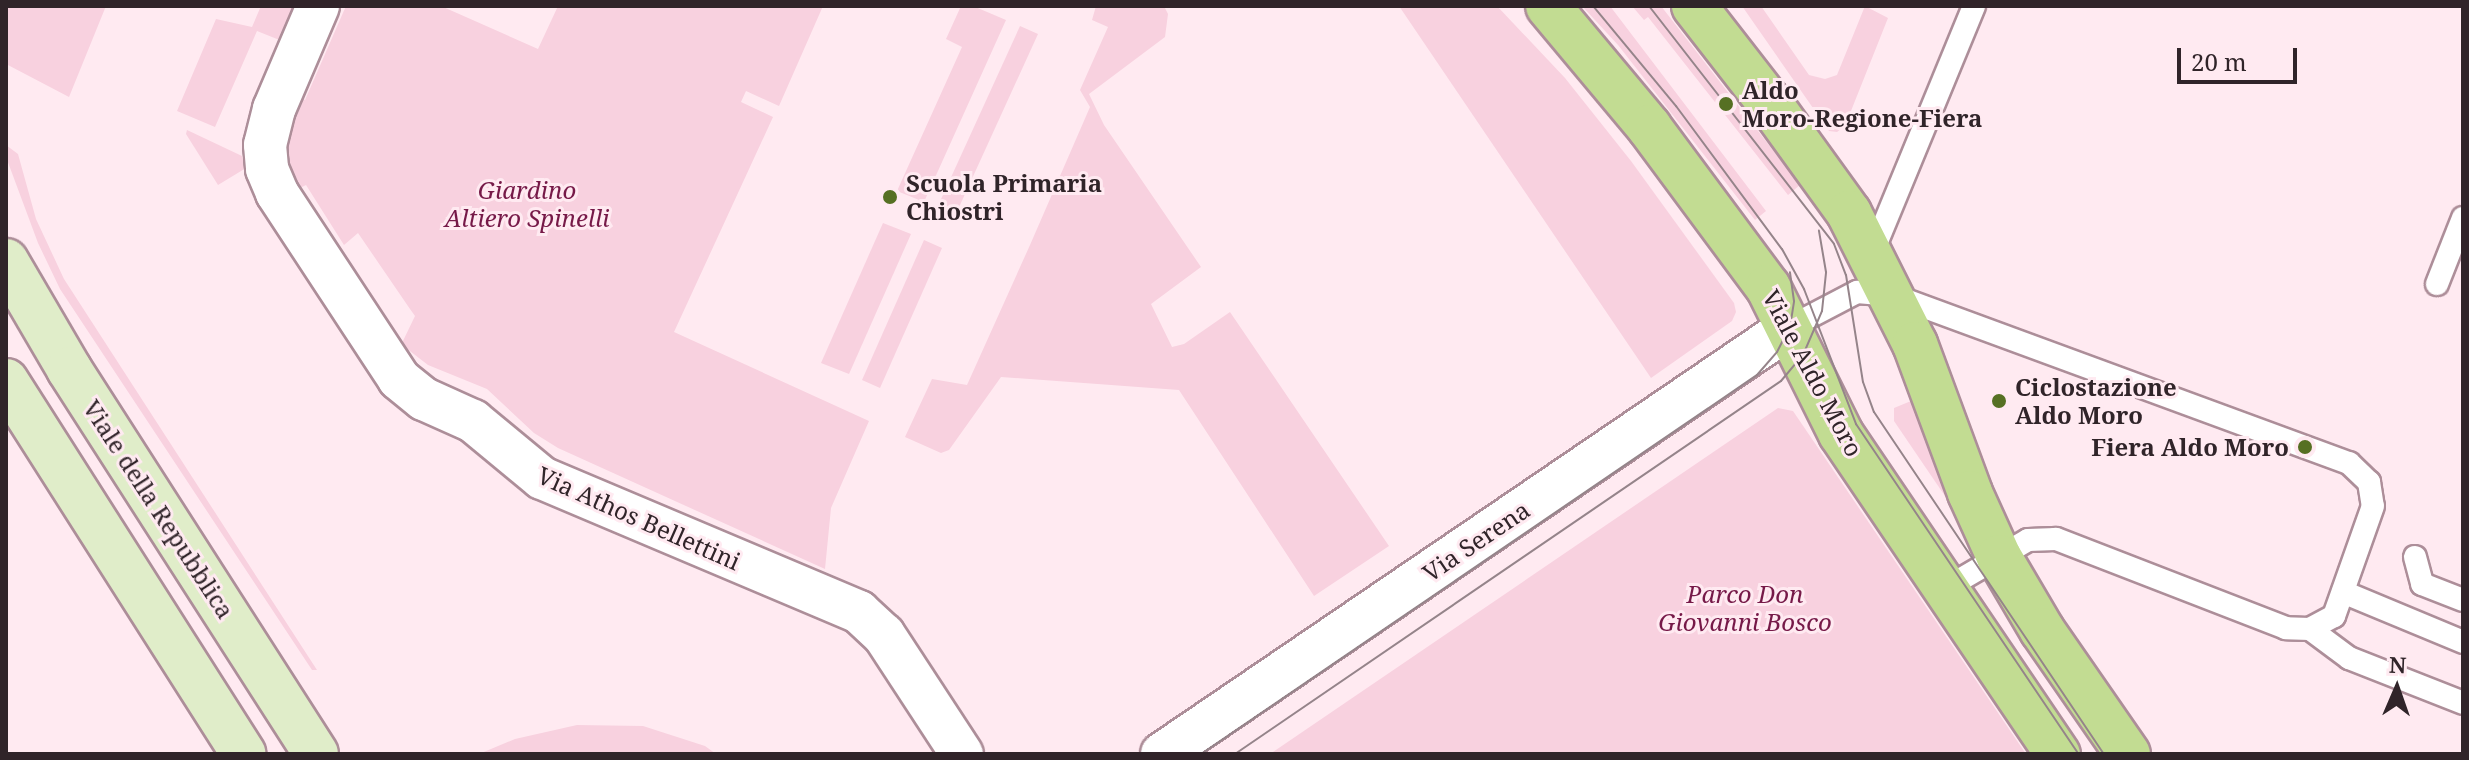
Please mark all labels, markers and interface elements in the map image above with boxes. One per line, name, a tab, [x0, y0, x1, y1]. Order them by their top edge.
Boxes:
scale bar	[2181, 32, 2301, 82]
text: 20 m	[2191, 45, 2247, 78]
place label: Aldo Moro-Regione-Fiera	[1742, 76, 1982, 132]
marker: Aldo Moro-Regione-Fiera	[1717, 95, 1735, 113]
place label: Scuola Primaria Chiostri	[906, 169, 1102, 225]
park label: Giardino Altiero Spinelli	[444, 176, 610, 232]
marker: Scuola Primaria Chiostri	[881, 188, 899, 206]
street label: Viale Aldo Moro	[1757, 285, 1869, 461]
place label: Ciclostazione Aldo Moro	[2015, 373, 2177, 429]
marker: Ciclostazione Aldo Moro	[1990, 392, 2008, 410]
street label: Viale della Repubblica	[78, 394, 240, 624]
place label: Fiera Aldo Moro	[2091, 433, 2289, 461]
marker: Fiera Aldo Moro	[2296, 438, 2314, 456]
street label: Via Athos Bellettini	[533, 460, 745, 576]
street label: Via Serena	[1417, 495, 1535, 587]
park label: Parco Don Giovanni Bosco	[1658, 580, 1832, 636]
north arrow	[2357, 648, 2437, 728]
text: N	[2389, 649, 2407, 679]

